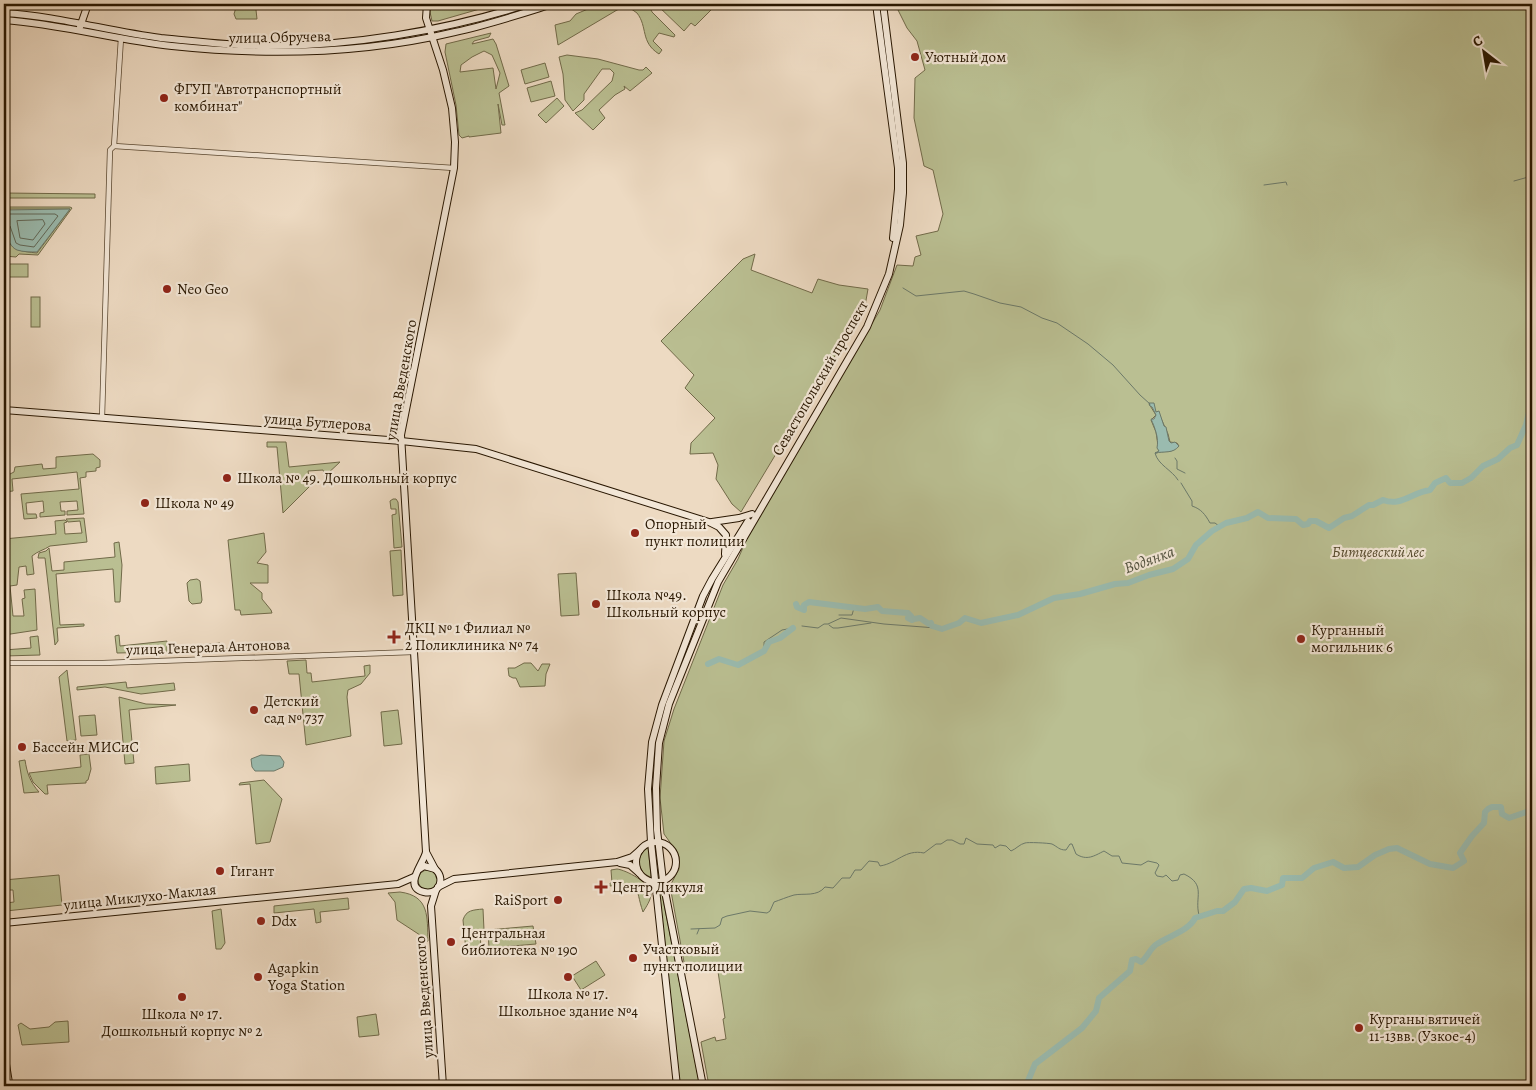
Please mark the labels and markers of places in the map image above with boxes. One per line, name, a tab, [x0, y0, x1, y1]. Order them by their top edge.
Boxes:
place label: Уютный дом	[925, 47, 1006, 67]
marker: Уютный дом	[909, 51, 921, 63]
place label: ФГУП "Автотранспортный комбинат"	[174, 79, 342, 116]
marker: ФГУП "Автотранспортный комбинат"	[158, 92, 170, 104]
place label: Neo Geo	[177, 279, 229, 299]
marker: Neo Geo	[161, 283, 173, 295]
place label: Школа № 49. Дошкольный корпус	[237, 468, 457, 488]
marker: Школа № 49. Дошкольный корпус	[221, 472, 233, 484]
place label: Школа № 49	[155, 493, 234, 513]
marker: Школа № 49	[139, 497, 151, 509]
place label: Опорный пункт полиции	[645, 514, 745, 551]
marker: Опорный пункт полиции	[629, 527, 641, 539]
place label: Школа №49. Школьный корпус	[606, 585, 726, 622]
marker: Школа №49. Школьный корпус	[590, 598, 602, 610]
place label: ДКЦ № 1 Филиал № 2 Поликлиника № 74	[405, 618, 539, 655]
place label: Курганный могильник 6	[1311, 620, 1393, 657]
marker: ДКЦ № 1 Филиал № 2 Поликлиника № 74	[387, 630, 401, 644]
marker: Курганный могильник 6	[1295, 633, 1307, 645]
place label: Детский сад № 737	[264, 691, 324, 728]
marker: Детский сад № 737	[248, 704, 260, 716]
place label: Бассейн МИСиС	[32, 737, 139, 757]
marker: Бассейн МИСиС	[16, 741, 28, 753]
place label: Гигант	[230, 861, 274, 881]
marker: Гигант	[214, 865, 226, 877]
place label: Центр Дикуля	[612, 877, 703, 897]
marker: Центр Дикуля	[594, 880, 608, 894]
place label: RaiSport	[494, 890, 548, 910]
marker: RaiSport	[552, 894, 564, 906]
place label: Ddx	[271, 911, 297, 931]
marker: Ddx	[255, 915, 267, 927]
place label: Центральная библиотека № 190	[461, 923, 577, 960]
marker: Центральная библиотека № 190	[445, 936, 457, 948]
place label: Участковый пункт полиции	[643, 939, 743, 976]
marker: Участковый пункт полиции	[627, 952, 639, 964]
place label: Agapkin Yoga Station	[267, 958, 345, 995]
marker: Agapkin Yoga Station	[252, 971, 264, 983]
marker: Школа № 17. Школьное здание №4	[562, 971, 574, 983]
place label: Школа № 17. Школьное здание №4	[498, 984, 638, 1021]
marker: Школа № 17. Дошкольный корпус № 2	[176, 991, 188, 1003]
place label: Школа № 17. Дошкольный корпус № 2	[102, 1004, 262, 1041]
place label: Курганы вятичей 11-13вв. (Узкое-4)	[1369, 1009, 1481, 1046]
marker: Курганы вятичей 11-13вв. (Узкое-4)	[1353, 1022, 1365, 1034]

